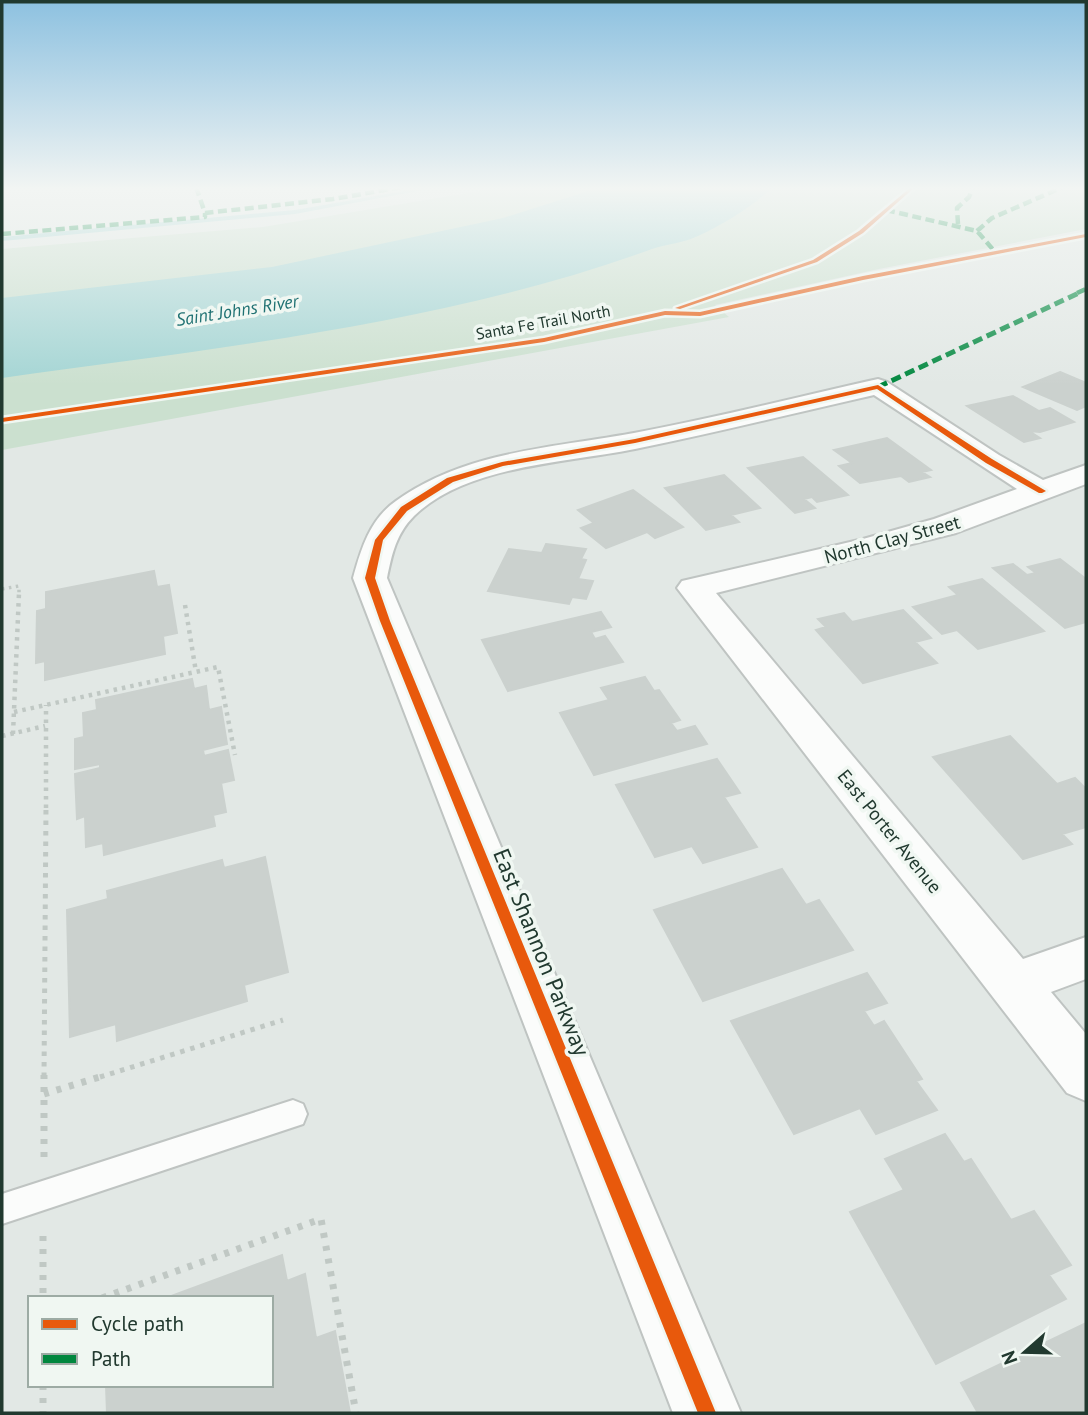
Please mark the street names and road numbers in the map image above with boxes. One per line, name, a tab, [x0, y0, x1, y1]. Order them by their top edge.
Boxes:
street label: Santa Fe Trail North	[474, 300, 612, 344]
street label: North Clay Street	[822, 509, 963, 569]
street label: East Porter Avenue	[833, 764, 947, 898]
street label: East Shannon Parkway	[487, 844, 597, 1060]

